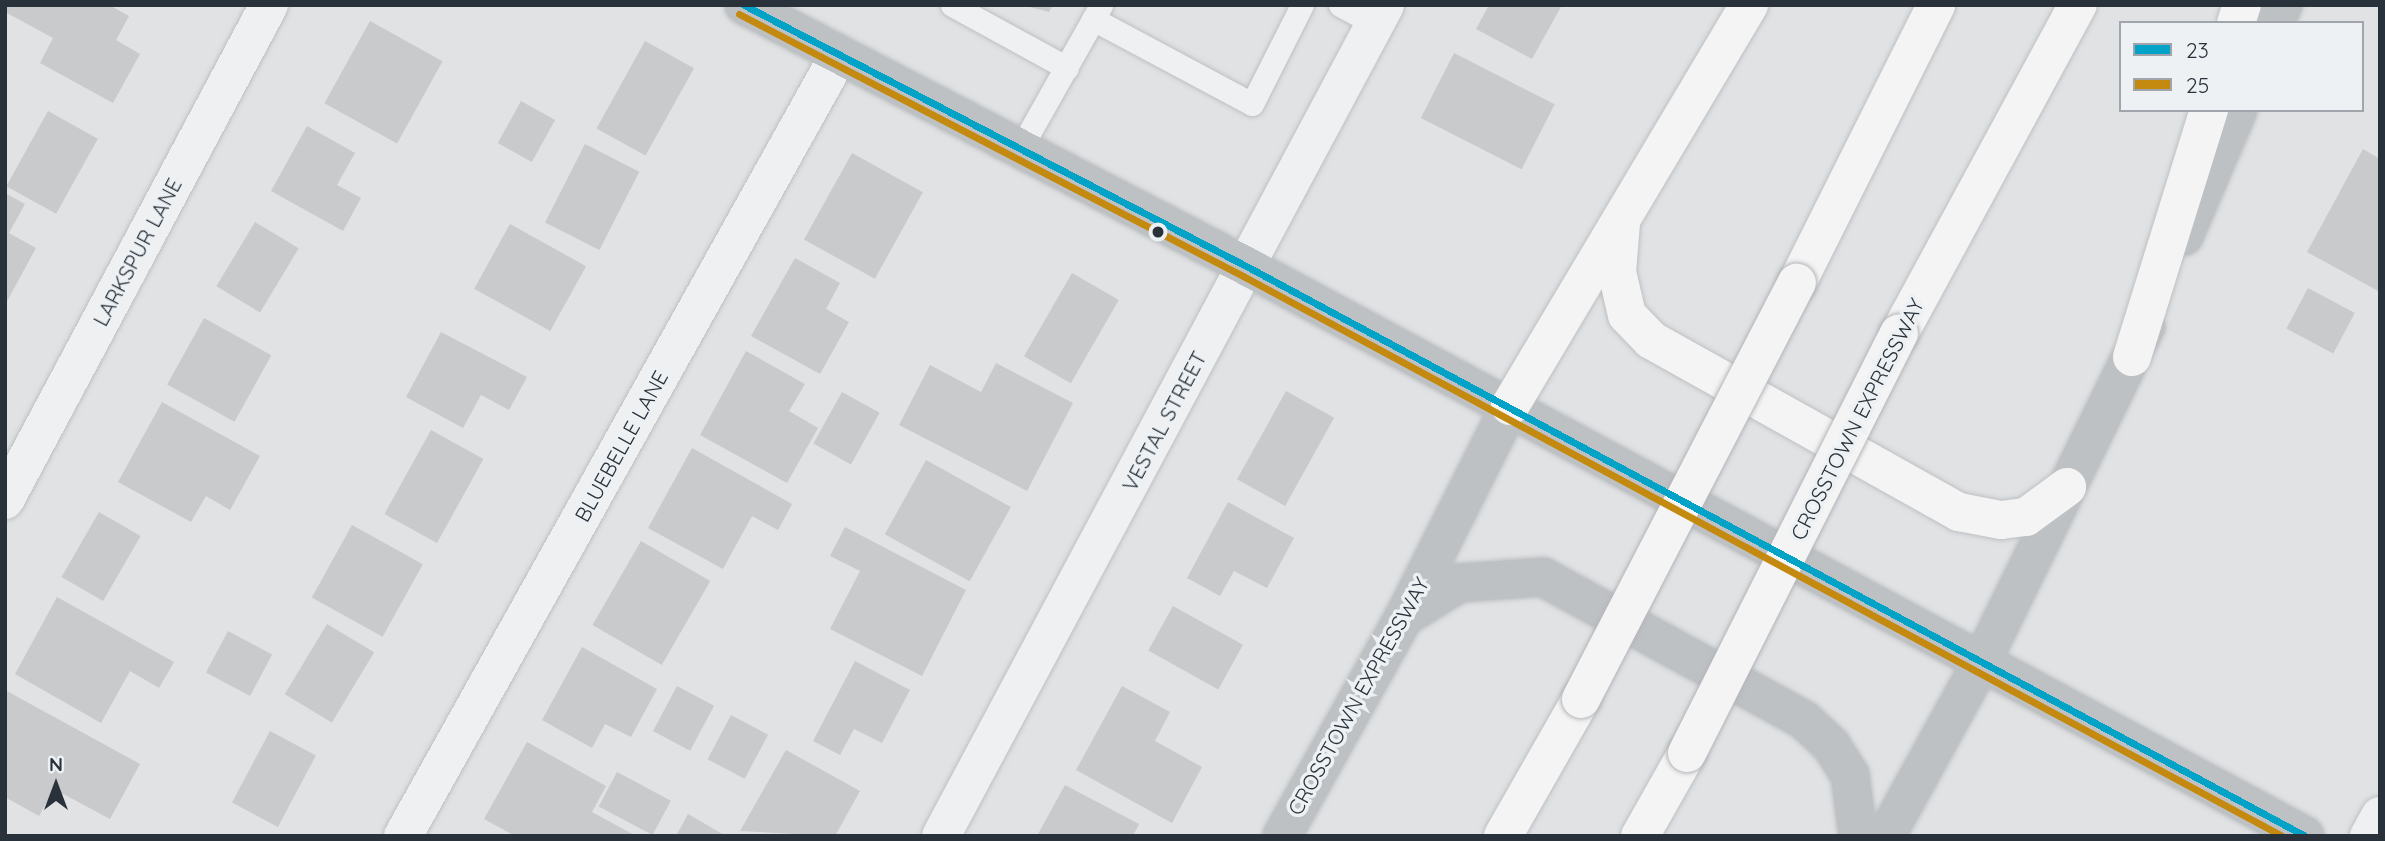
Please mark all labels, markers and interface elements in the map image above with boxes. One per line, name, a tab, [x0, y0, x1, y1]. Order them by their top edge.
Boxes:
legend	[2119, 21, 2364, 112]
text: 23	[2186, 37, 2209, 63]
text: 25	[2186, 72, 2209, 98]
street label: LARKSPUR LANE	[87, 174, 187, 330]
unlabelled marker	[1151, 225, 1165, 239]
street label: CROSSTOWN EXPRESSWAY	[1785, 294, 1929, 544]
street label: VESTAL STREET	[1117, 347, 1211, 495]
street label: BLUEBELLE LANE	[569, 366, 673, 526]
street label: CROSSTOWN EXPRESSWAY	[1282, 573, 1434, 819]
north arrow	[21, 750, 91, 820]
text: N	[49, 752, 63, 776]

